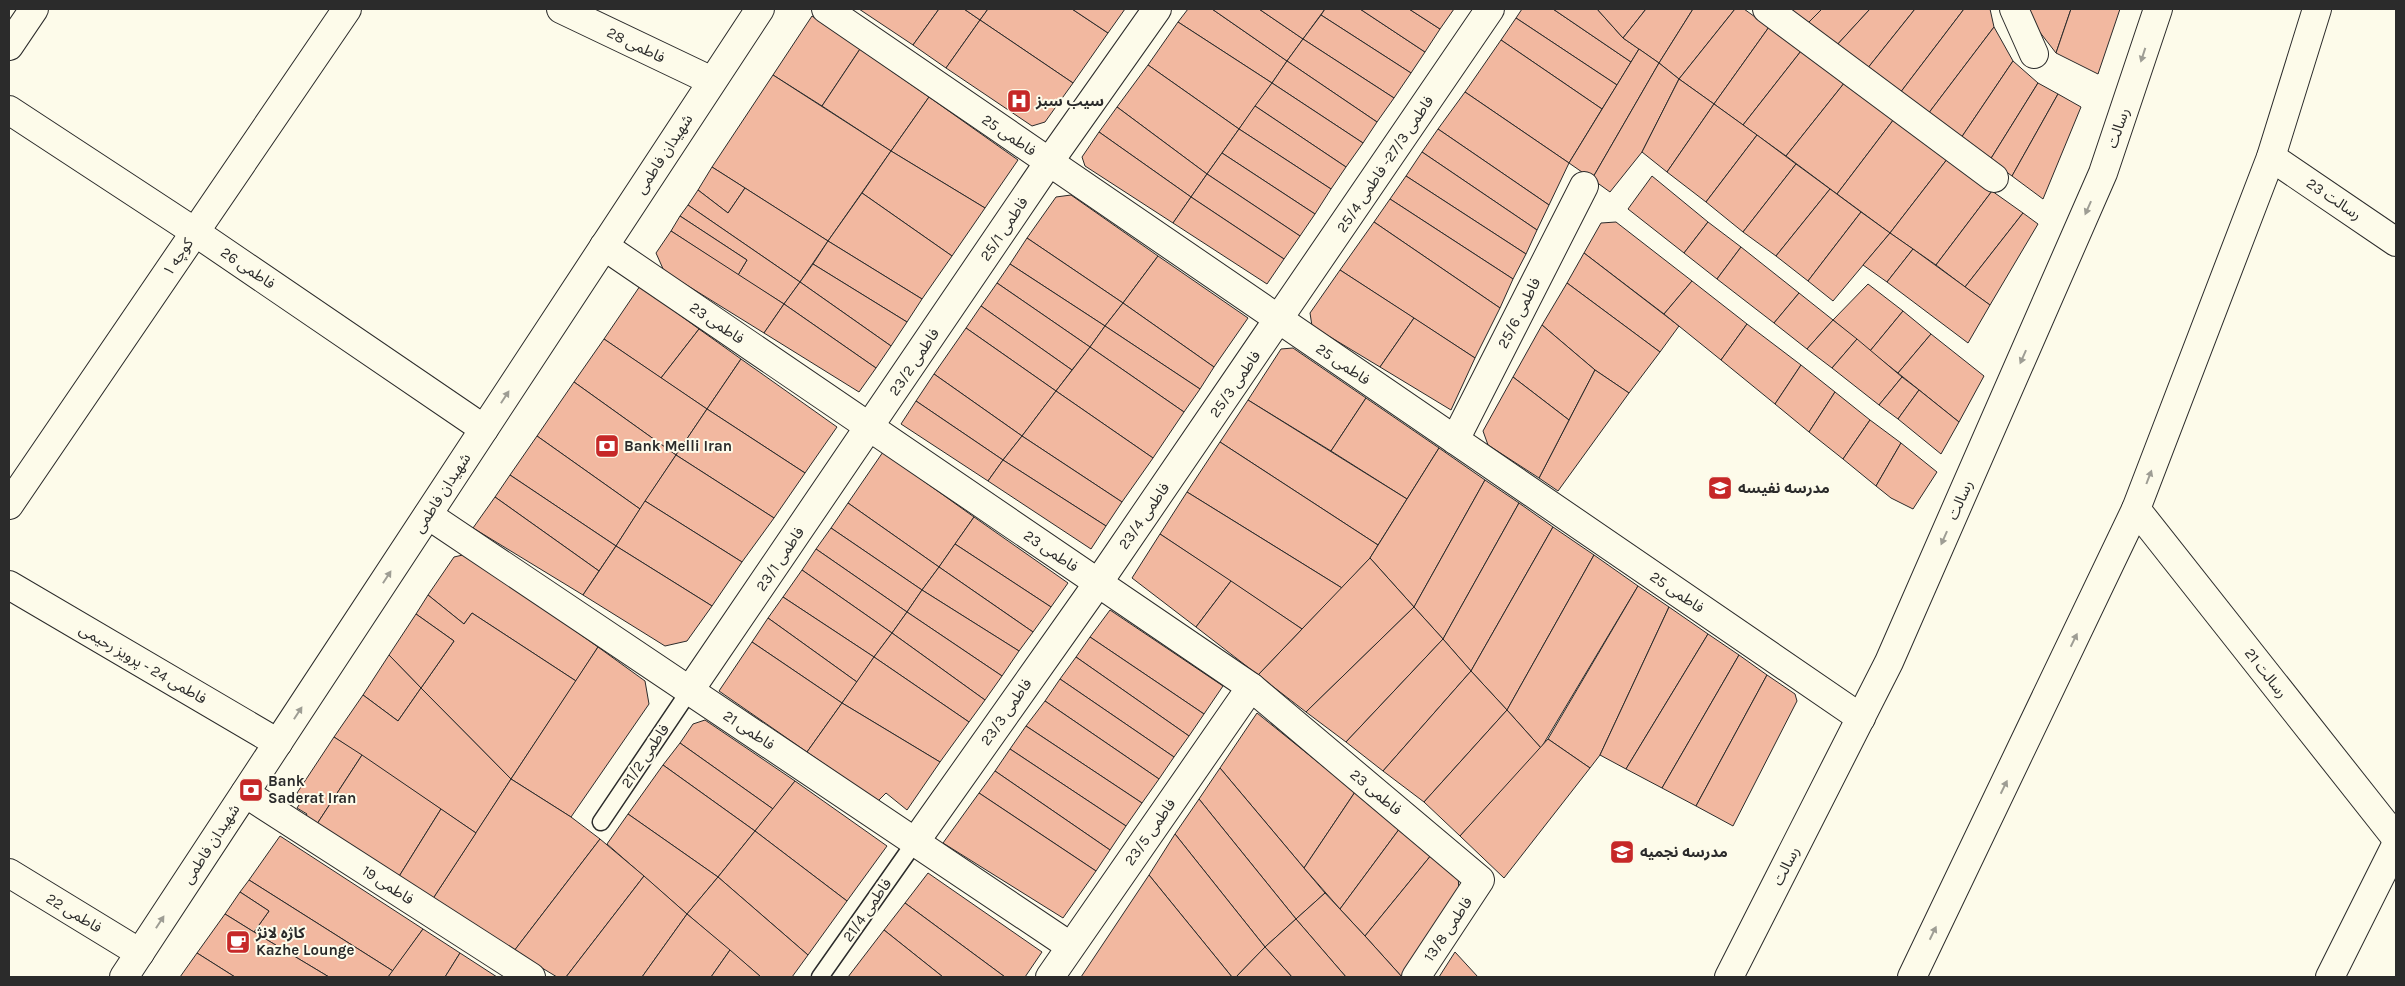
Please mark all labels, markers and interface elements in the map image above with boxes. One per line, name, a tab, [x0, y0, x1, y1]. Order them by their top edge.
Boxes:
street label: فاطمی 28	[604, 23, 668, 67]
one-way arrow	[2138, 48, 2146, 63]
hospital icon: سیب سبز	[1006, 88, 1032, 114]
place label: سیب سبز	[1035, 92, 1104, 110]
street label: فاطمی 27/3- فاطمی 25/4	[1333, 92, 1438, 236]
street label: رسالت	[2103, 105, 2133, 151]
street label: فاطمی 25	[978, 110, 1040, 160]
street label: شهیدان فاطمی	[632, 111, 697, 197]
street label: رسالت 23	[2303, 174, 2365, 224]
street label: فاطمی 25/1	[976, 193, 1032, 264]
one-way arrow	[2083, 201, 2091, 215]
street label: کوچه ۱	[159, 234, 198, 280]
street label: فاطمی 26	[217, 243, 279, 293]
street label: فاطمی 25/6	[1494, 274, 1545, 351]
street label: فاطمی 23	[686, 298, 748, 348]
street label: فاطمی 23/2	[885, 325, 943, 399]
street label: فاطمی 25	[1312, 339, 1374, 389]
street label: فاطمی 25/3	[1206, 347, 1265, 421]
one-way arrow	[2018, 350, 2026, 364]
one-way arrow	[500, 391, 509, 404]
bank icon: Bank Melli Iran	[594, 433, 620, 459]
place label: Bank Melli Iran	[624, 437, 732, 455]
street label: شهیدان فاطمی	[410, 450, 475, 536]
one-way arrow	[2146, 469, 2153, 484]
school or university icon: مدرسه نفیسه	[1707, 475, 1733, 501]
street label: رسالت	[1943, 477, 1977, 523]
street label: فاطمی 23/4	[1115, 479, 1174, 553]
place label: مدرسه نفیسه	[1738, 479, 1830, 497]
street label: فاطمی 23/1	[752, 523, 808, 594]
street label: فاطمی 23	[1020, 526, 1082, 576]
one-way arrow	[1939, 531, 1947, 545]
street label: فاطمی 25	[1646, 567, 1708, 617]
one-way arrow	[382, 570, 392, 584]
street label: فاطمی 24 - پرویز رحیمی	[76, 620, 210, 709]
one-way arrow	[2070, 633, 2078, 647]
street label: رسالت 21	[2241, 644, 2291, 702]
street label: فاطمی 23/3	[976, 675, 1036, 749]
one-way arrow	[293, 706, 302, 720]
street label: فاطمی 21	[720, 706, 778, 754]
street label: فاطمی 21/2	[617, 720, 673, 791]
street label: فاطمی 23	[1346, 765, 1406, 819]
place label: Bank Saderat Iran	[268, 772, 356, 807]
bank icon: Bank Saderat Iran	[238, 777, 264, 803]
one-way arrow	[2000, 780, 2008, 794]
street label: فاطمی 23/5	[1121, 795, 1180, 869]
street label: شهیدان فاطمی	[179, 801, 244, 887]
school or university icon: مدرسه نجمیه	[1609, 839, 1635, 865]
place label: مدرسه نجمیه	[1640, 843, 1728, 861]
street label: رسالت	[1769, 843, 1803, 889]
street label: فاطمی 19	[359, 862, 418, 909]
street label: فاطمی 21/4	[839, 875, 895, 945]
street label: فاطمی 22	[43, 889, 105, 937]
street label: فاطمی 13/8	[1420, 893, 1476, 965]
one-way arrow	[155, 915, 165, 929]
place label: کاژه لانژ Kazhe Lounge	[255, 924, 354, 959]
one-way arrow	[1930, 926, 1938, 940]
cafe icon: کاژه لانژ Kazhe Lounge	[225, 929, 251, 955]

